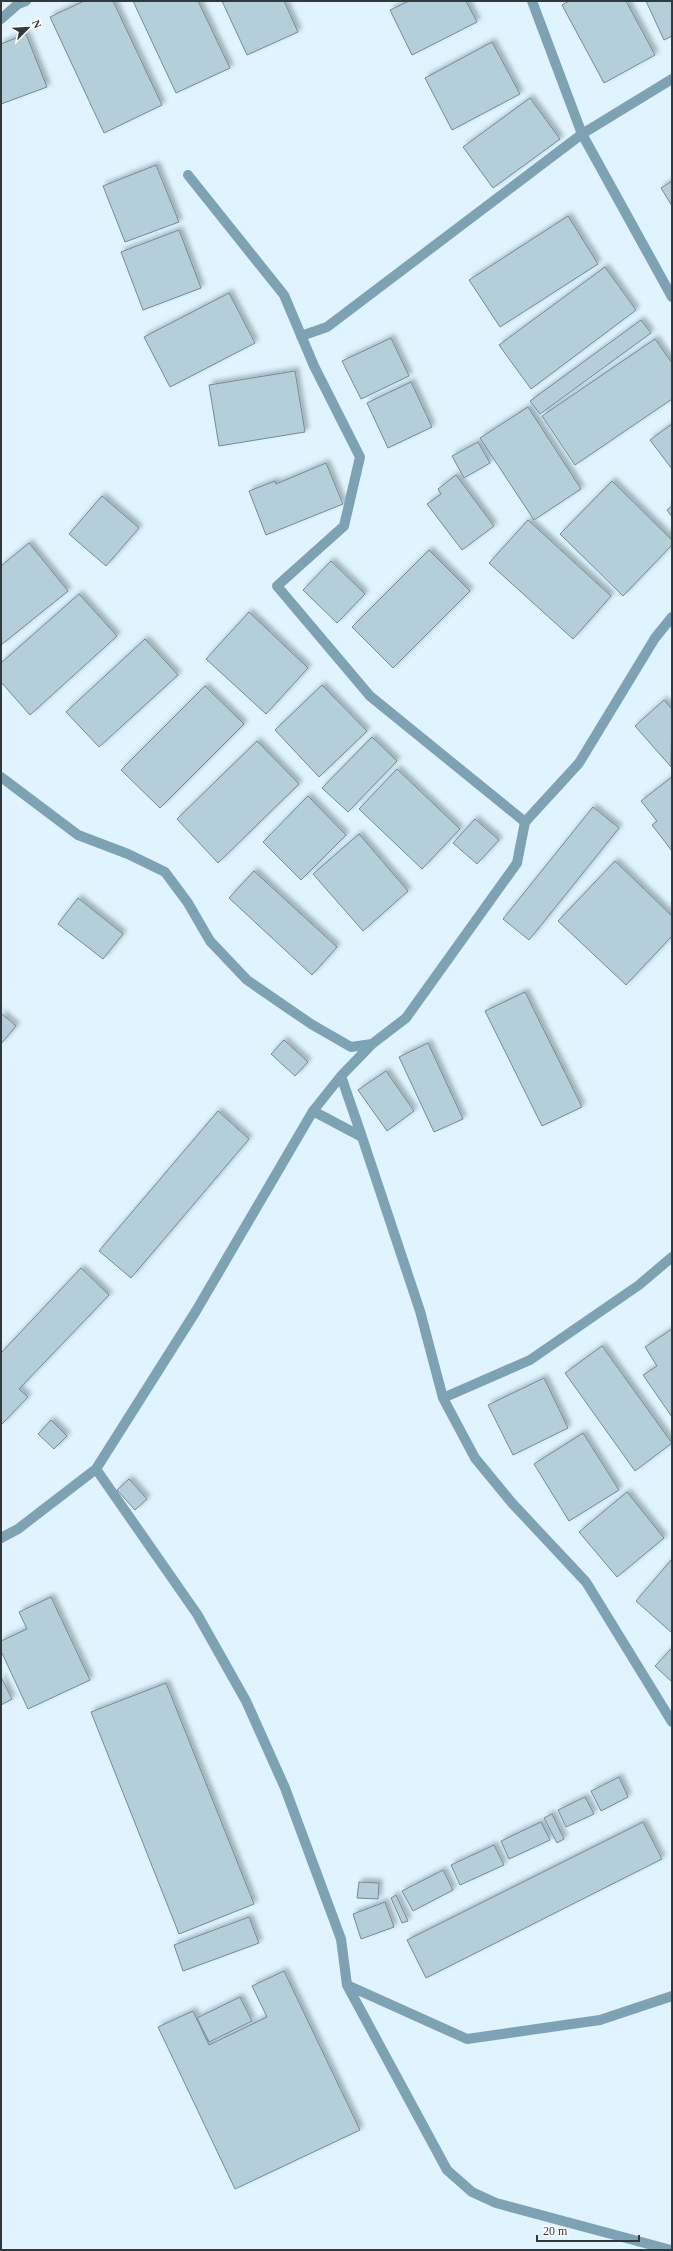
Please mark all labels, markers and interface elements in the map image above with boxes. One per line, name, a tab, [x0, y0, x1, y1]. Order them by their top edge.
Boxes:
north arrow	[8, 8, 48, 48]
text: N	[30, 18, 44, 30]
scale bar	[537, 2217, 639, 2243]
text: 20 m	[543, 2224, 568, 2238]

